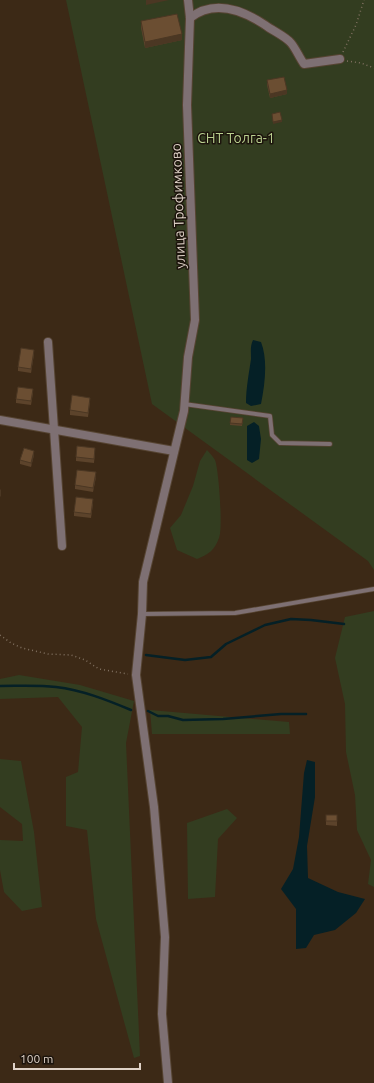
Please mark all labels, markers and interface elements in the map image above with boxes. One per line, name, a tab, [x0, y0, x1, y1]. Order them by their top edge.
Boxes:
park label: СНТ Толга-1	[197, 130, 275, 146]
street label: улица Трофимково	[168, 143, 188, 269]
scale bar	[14, 1045, 140, 1071]
text: 100 m	[20, 1052, 53, 1065]

